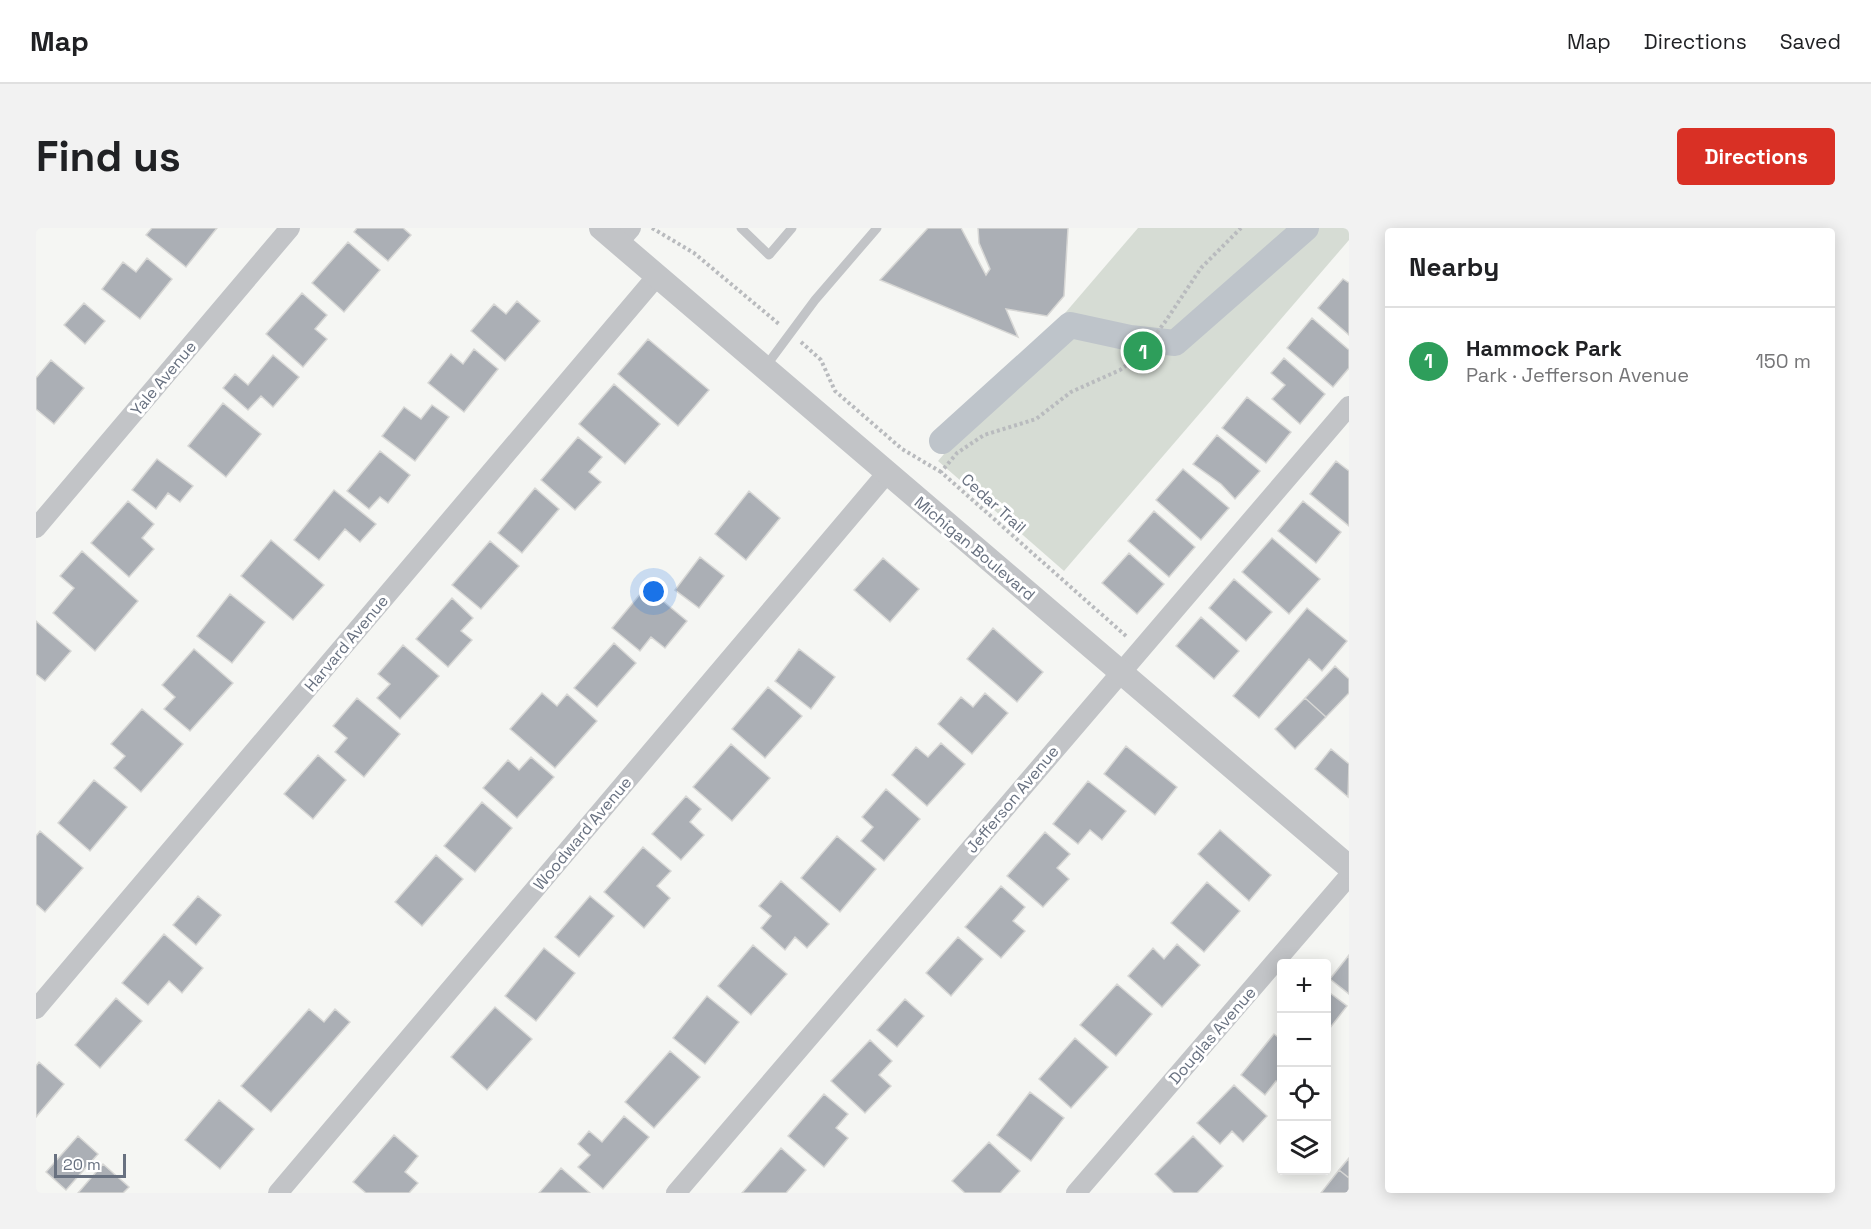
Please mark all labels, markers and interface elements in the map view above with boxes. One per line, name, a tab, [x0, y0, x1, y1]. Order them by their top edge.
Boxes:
text: Map	[30, 23, 89, 59]
text: Map	[1567, 28, 1611, 55]
text: Directions	[1644, 28, 1747, 55]
text: Saved	[1780, 28, 1841, 55]
button: Directions	[1677, 128, 1835, 185]
text: Find us	[36, 130, 181, 183]
text: Nearby	[1409, 250, 1499, 284]
pin: 1	[1124, 328, 1162, 374]
text: Hammock Park	[1466, 334, 1622, 362]
street label: Yale Avenue	[126, 337, 201, 420]
text: 1	[1424, 348, 1433, 374]
text: 150 m	[1756, 348, 1811, 374]
text: Park · Jefferson Avenue	[1466, 362, 1689, 388]
street label: Cedar Trail	[957, 469, 1030, 538]
street label: Michigan Boulevard	[910, 492, 1039, 605]
your location	[639, 577, 668, 606]
street label: Harvard Avenue	[300, 591, 393, 696]
street label: Jefferson Avenue	[961, 741, 1063, 857]
street label: Woodward Avenue	[529, 772, 636, 895]
map controls	[1277, 959, 1331, 1175]
button: +	[1277, 959, 1331, 1013]
street label: Douglas Avenue	[1164, 982, 1260, 1088]
button: −	[1277, 1013, 1331, 1067]
button: locate	[1277, 1067, 1331, 1121]
button: layers	[1277, 1121, 1331, 1175]
scale bar	[54, 1151, 126, 1178]
text: 20 m	[63, 1154, 101, 1175]

